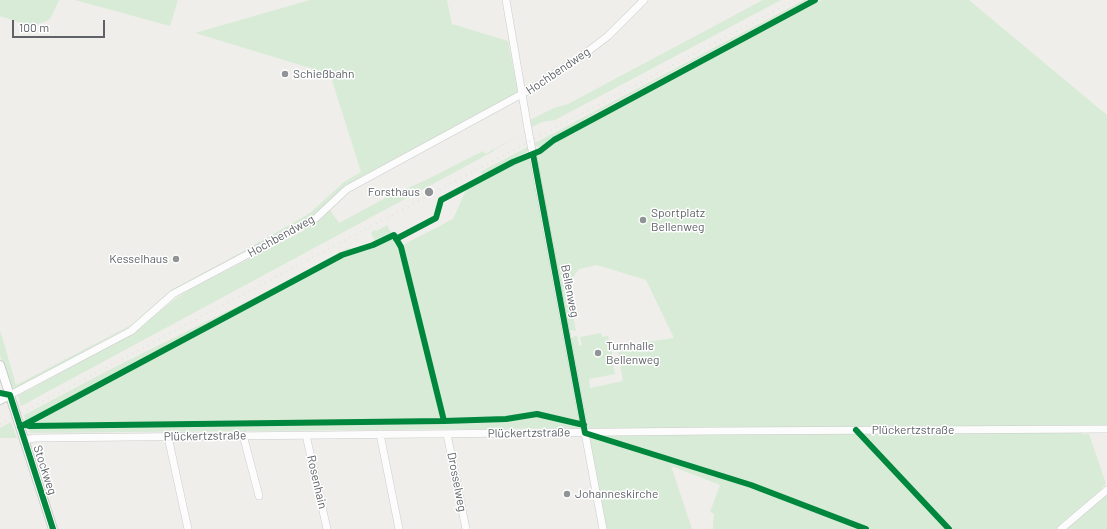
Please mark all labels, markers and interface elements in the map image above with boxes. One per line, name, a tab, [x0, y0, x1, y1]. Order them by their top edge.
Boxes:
scale bar	[14, 12, 107, 38]
text: 100 m	[19, 20, 49, 34]
street label: Hochbendweg	[523, 44, 593, 98]
place label: Schießbahn	[293, 67, 354, 81]
marker: Schießbahn	[280, 69, 290, 79]
place label: Forsthaus	[368, 185, 420, 199]
marker: Forsthaus	[423, 186, 435, 198]
place label: Sportplatz Bellenweg	[651, 206, 705, 234]
street label: Hochbendweg	[245, 212, 317, 260]
marker: Sportplatz Bellenweg	[638, 215, 648, 225]
place label: Kesselhaus	[109, 252, 168, 266]
marker: Kesselhaus	[171, 254, 181, 264]
street label: Bellenweg	[558, 263, 582, 319]
place label: Turnhalle Bellenweg	[606, 339, 659, 367]
marker: Turnhalle Bellenweg	[593, 348, 603, 358]
street label: Plückertzstraße	[872, 423, 954, 437]
street label: Plückertzstraße	[488, 425, 570, 441]
street label: Plückertzstraße	[164, 428, 246, 444]
street label: Stockweg	[30, 443, 60, 497]
street label: Drosselweg	[444, 451, 470, 513]
street label: Rosenhain	[304, 454, 330, 510]
place label: Johanneskirche	[575, 487, 658, 501]
marker: Johanneskirche	[562, 489, 572, 499]

